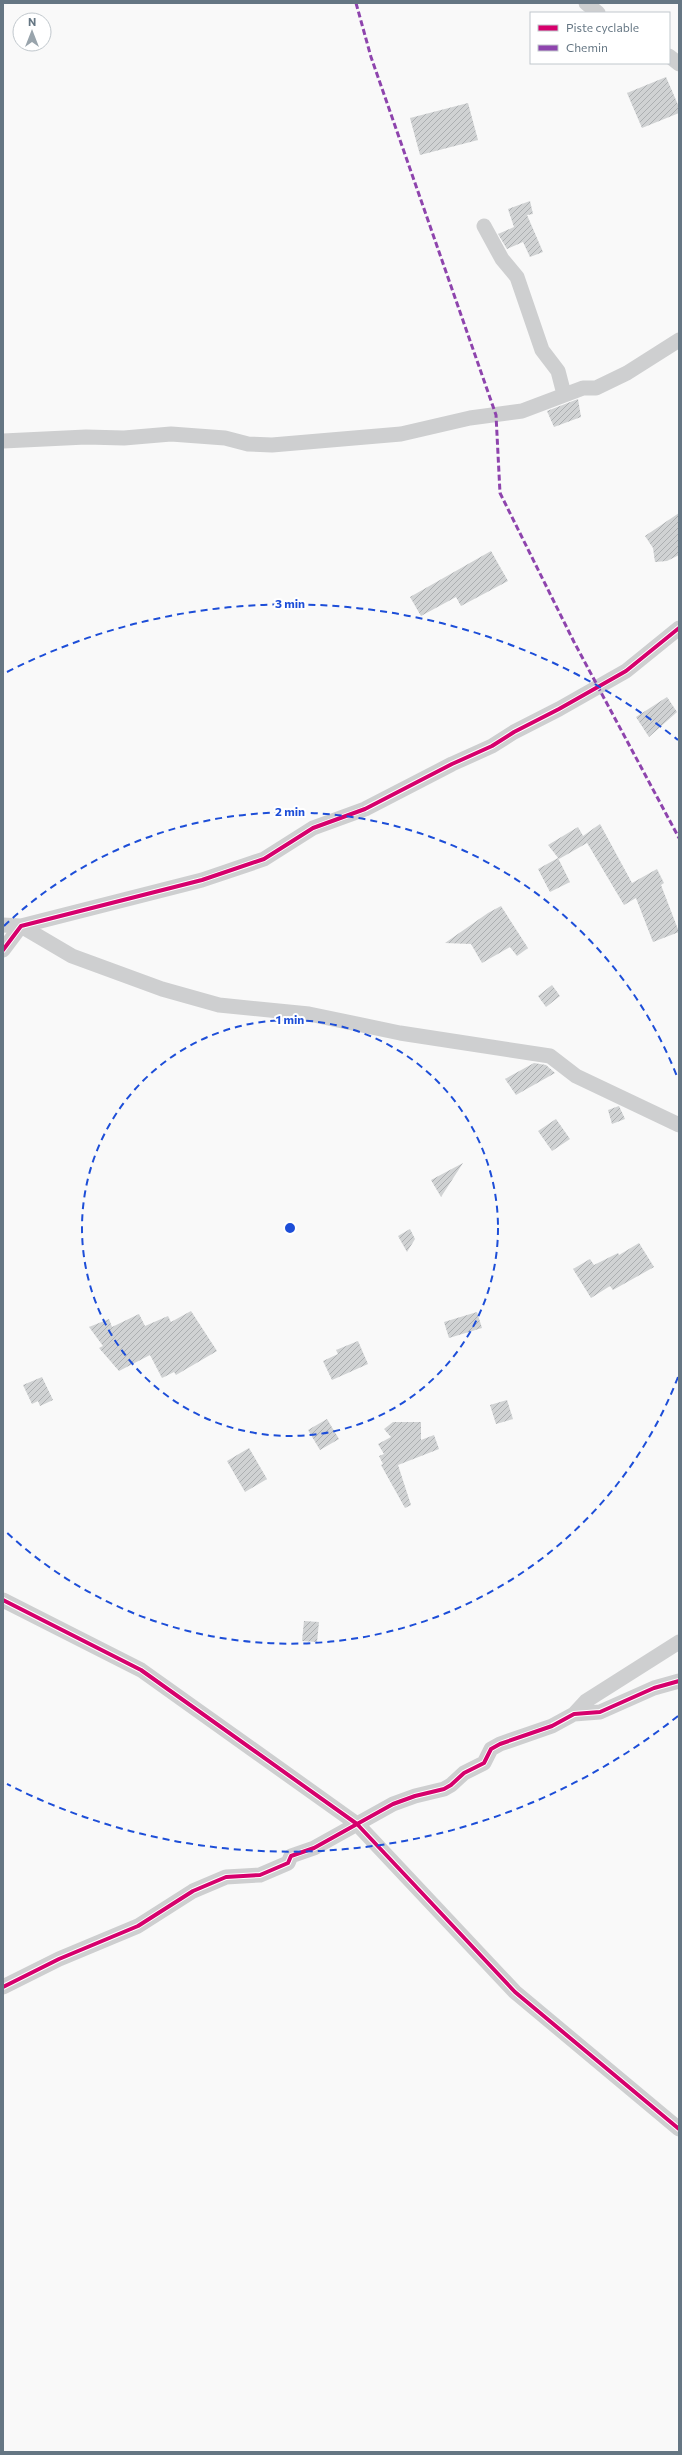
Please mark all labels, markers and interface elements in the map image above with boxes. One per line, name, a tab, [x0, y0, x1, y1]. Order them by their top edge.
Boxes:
north arrow	[12, 12, 52, 52]
legend	[530, 12, 670, 64]
text: N	[28, 15, 36, 28]
text: Piste cyclable	[566, 20, 639, 34]
text: Chemin	[566, 40, 608, 54]
text: 3 min	[275, 596, 305, 610]
text: 2 min	[275, 804, 305, 818]
text: 1 min	[276, 1012, 304, 1026]
centre of rings	[283, 1221, 297, 1235]

